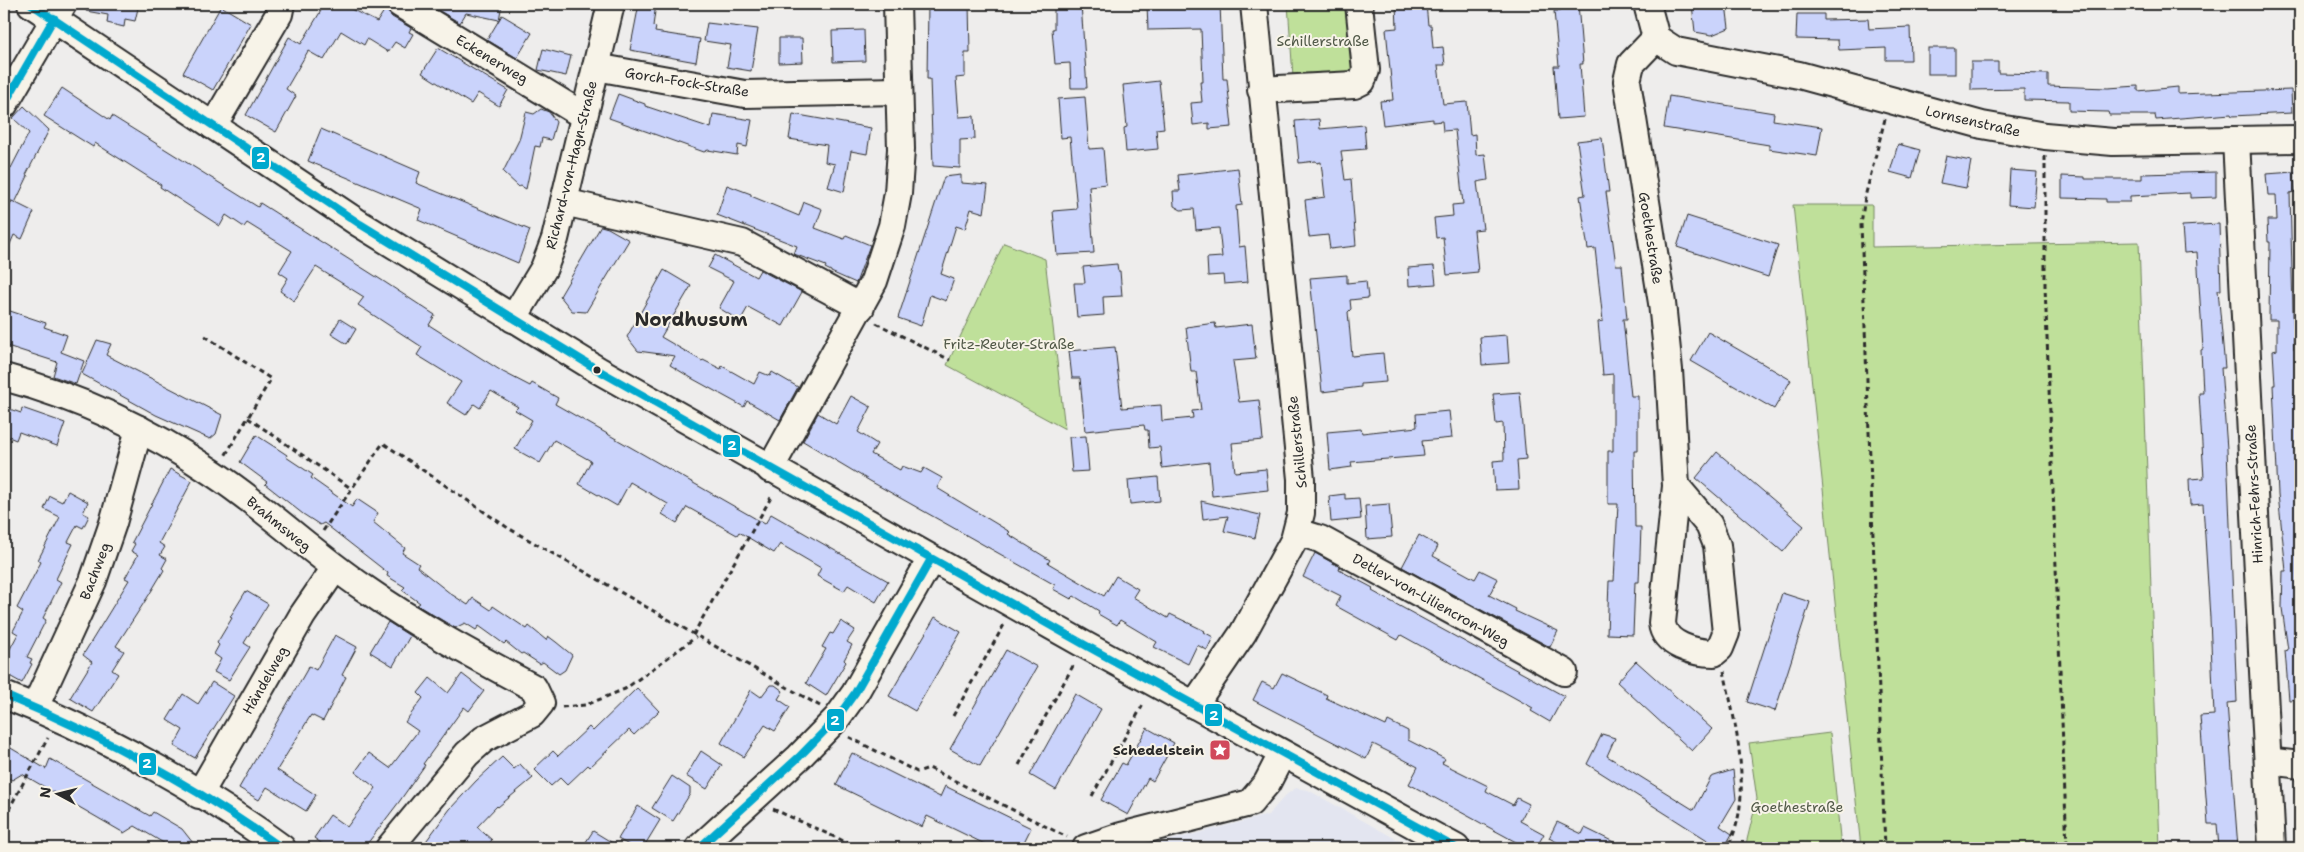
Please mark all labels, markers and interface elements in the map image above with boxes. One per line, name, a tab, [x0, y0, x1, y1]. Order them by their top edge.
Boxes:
street label: Eckenerweg	[452, 30, 532, 88]
park label: Schillerstraße	[1277, 32, 1369, 50]
street label: Gorch-Fock-Straße	[624, 63, 751, 101]
street label: Richard-von-Hagn-Straße	[541, 79, 601, 251]
street label: Lornsenstraße	[1924, 101, 2023, 141]
line badge: 2	[251, 146, 270, 170]
text: 2	[256, 148, 266, 166]
street label: Goethestraße	[1635, 191, 1667, 285]
district label: Nordhusum	[634, 307, 748, 332]
park label: Fritz-Reuter-Straße	[943, 335, 1075, 353]
unlabelled marker	[592, 365, 602, 375]
street label: Schillerstraße	[1283, 395, 1311, 489]
street label: Hinrich-Fehrs-Straße	[2241, 424, 2267, 564]
line badge: 2	[722, 434, 741, 458]
text: 2	[727, 436, 737, 454]
street label: Brahmsweg	[243, 492, 315, 556]
street label: Bachweg	[76, 540, 114, 602]
street label: Detlev-von-Liliencron-Weg	[1349, 549, 1513, 651]
street label: Händelweg	[238, 642, 292, 718]
line badge: 2	[1204, 703, 1223, 727]
text: 2	[1209, 706, 1219, 724]
line badge: 2	[826, 708, 845, 732]
text: 2	[830, 711, 840, 729]
place icon: Schedelstein	[1208, 738, 1232, 762]
place label: Schedelstein	[1113, 741, 1204, 759]
line badge: 2	[138, 752, 157, 776]
text: 2	[142, 754, 152, 772]
north arrow	[32, 770, 82, 820]
text: N	[35, 786, 55, 799]
park label: Goethestraße	[1750, 798, 1844, 816]

